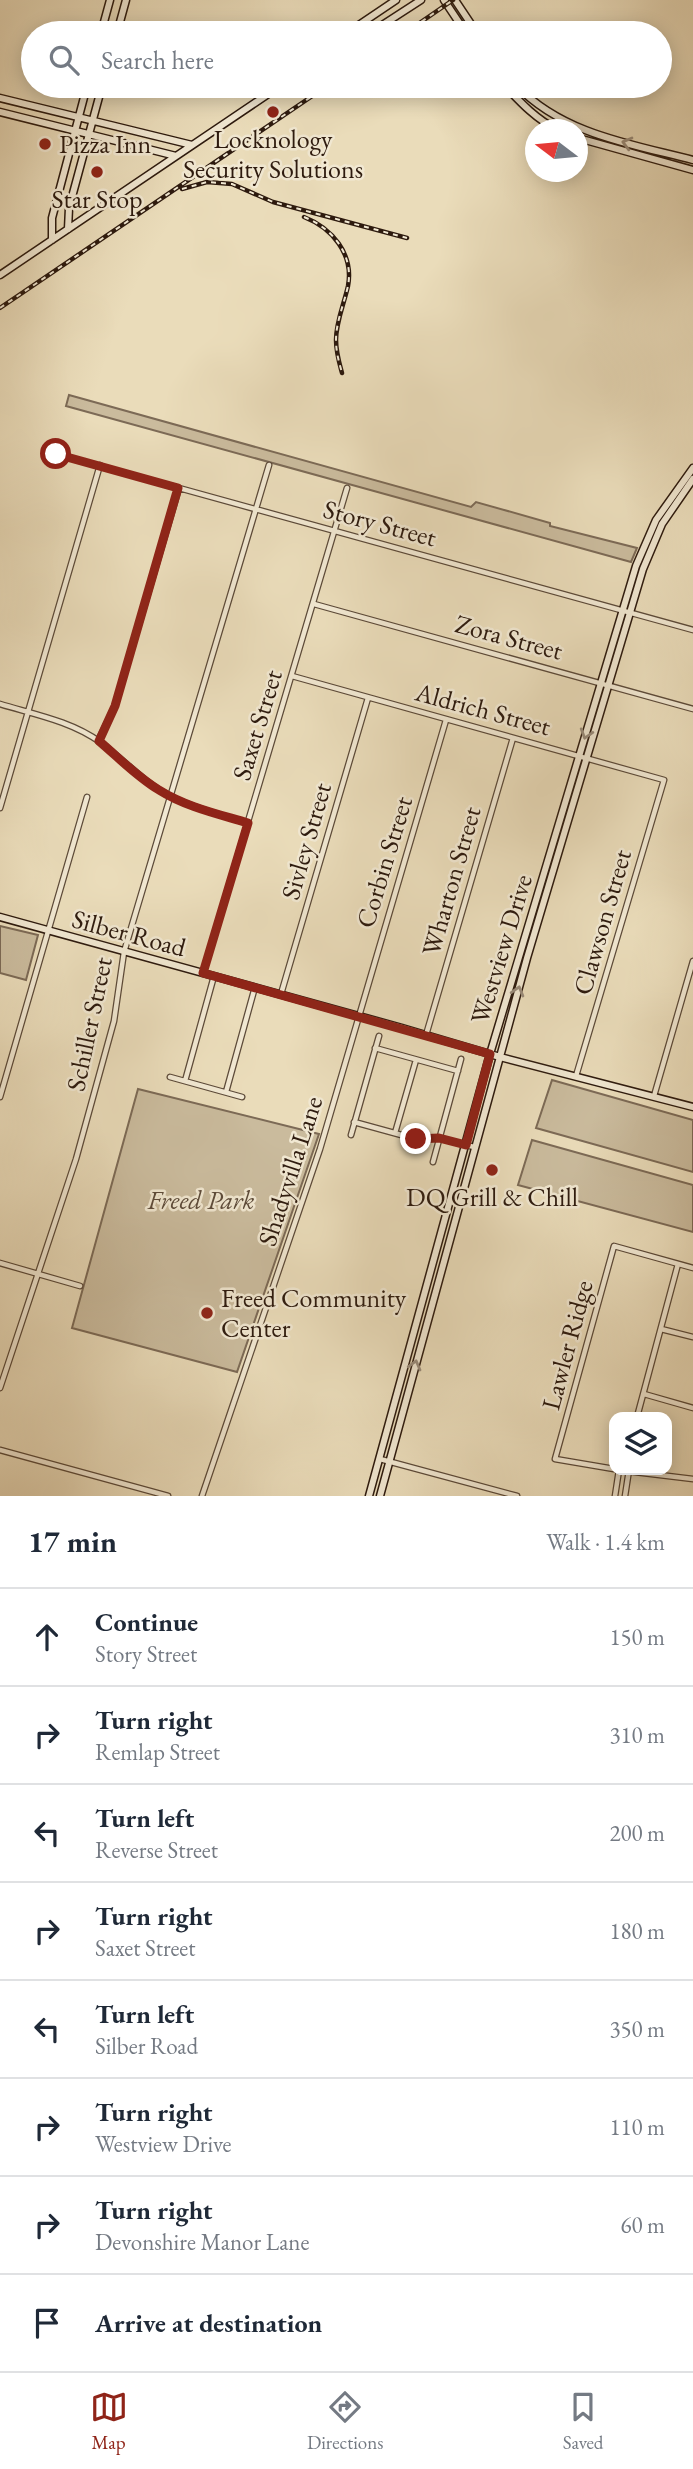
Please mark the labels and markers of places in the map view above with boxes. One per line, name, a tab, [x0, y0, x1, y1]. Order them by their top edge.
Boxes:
marker: Locknology Security Solutions	[265, 104, 281, 120]
place label: Locknology Security Solutions	[183, 122, 363, 186]
place label: Pizza Inn	[59, 127, 151, 161]
marker: Pizza Inn	[37, 136, 53, 152]
marker: Star Stop	[89, 164, 105, 180]
place label: Star Stop	[51, 182, 143, 216]
marker: DQ Grill & Chill	[484, 1162, 500, 1178]
place label: DQ Grill & Chill	[406, 1180, 578, 1214]
place label: Freed Community Center	[221, 1281, 407, 1345]
marker: Freed Community Center	[199, 1305, 215, 1321]

